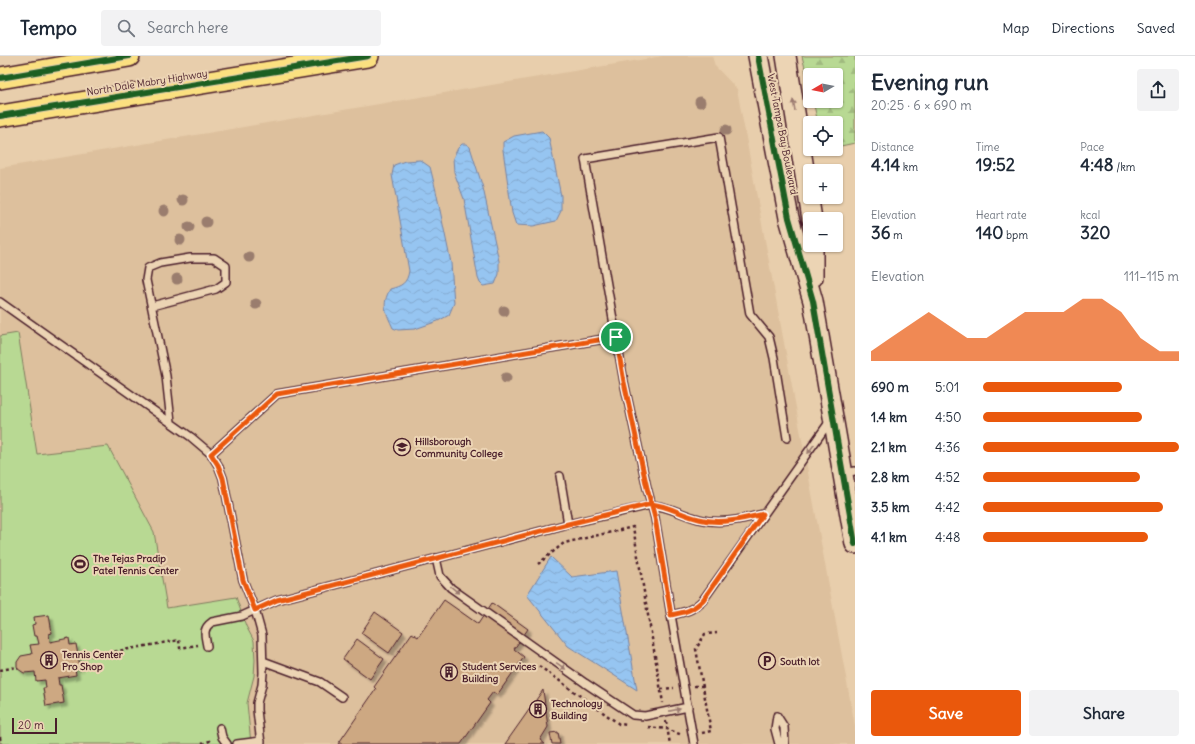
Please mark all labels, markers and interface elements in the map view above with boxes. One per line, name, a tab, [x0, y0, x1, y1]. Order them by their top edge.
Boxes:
search box	[101, 10, 381, 46]
text: Tempo	[20, 16, 77, 40]
icon: search	[115, 17, 137, 39]
text: Search here	[147, 18, 228, 37]
text: Map	[1002, 19, 1029, 37]
text: Directions	[1051, 19, 1115, 37]
text: Saved	[1137, 19, 1175, 37]
street label: North Dale Mabry Highway	[86, 67, 208, 98]
north arrow	[803, 68, 843, 108]
map controls	[803, 68, 843, 252]
text: Evening run	[871, 68, 989, 96]
button: share	[1137, 69, 1179, 111]
street label: West Tampa Bay Boulevard	[764, 72, 801, 196]
text: 20:25 · 6 × 690 m	[871, 97, 972, 114]
one-way arrow	[791, 99, 797, 111]
button: locate	[803, 116, 843, 156]
text: Distance	[871, 140, 914, 154]
text: Time	[976, 140, 999, 154]
text: Pace	[1080, 140, 1104, 154]
text: 4.14	[871, 154, 900, 176]
text: 19:52	[976, 154, 1015, 176]
text: 4:48	[1080, 154, 1114, 176]
text: km	[900, 160, 918, 174]
text: /km	[1114, 160, 1136, 174]
button: +	[803, 164, 843, 204]
text: Elevation	[871, 208, 916, 222]
text: Heart rate	[976, 208, 1027, 222]
text: kcal	[1080, 208, 1100, 222]
button: −	[803, 212, 843, 252]
text: 36	[871, 222, 890, 244]
text: 140	[976, 222, 1003, 244]
text: 320	[1080, 222, 1111, 244]
text: m	[890, 228, 903, 242]
text: bpm	[1003, 228, 1028, 242]
text: Elevation	[871, 268, 924, 285]
text: 111–115 m	[1124, 268, 1179, 285]
pin	[599, 320, 633, 354]
icon: arrive	[605, 326, 627, 348]
text: 690 m	[871, 379, 909, 396]
text: 5:01	[935, 379, 959, 396]
text: 1.4 km	[871, 409, 907, 426]
text: 4:50	[935, 409, 961, 426]
place label: Hillsborough Community College	[415, 435, 503, 460]
school or university icon: Hillsborough Community College	[392, 437, 412, 457]
text: 2.1 km	[871, 439, 907, 456]
text: 4:36	[935, 439, 960, 456]
one-way arrow	[807, 444, 815, 454]
text: 2.8 km	[871, 469, 909, 486]
text: 4:52	[935, 469, 960, 486]
text: 3.5 km	[871, 499, 910, 516]
text: 4:42	[935, 499, 960, 516]
text: 4.1 km	[871, 529, 907, 546]
text: 4:48	[935, 529, 960, 546]
place label: The Tejas Pradip Patel Tennis Center	[93, 552, 179, 577]
sports icon: The Tejas Pradip Patel Tennis Center	[70, 554, 90, 574]
one-way arrow	[450, 586, 461, 595]
place label: Tennis Center Pro Shop	[62, 648, 124, 673]
building icon: Tennis Center Pro Shop	[39, 650, 59, 670]
parking icon: South lot	[757, 651, 777, 671]
place label: South lot	[780, 655, 820, 668]
place label: Student Services Building	[462, 660, 537, 685]
building icon: Student Services Building	[439, 662, 459, 682]
one-way arrow	[556, 662, 566, 670]
button: Save	[871, 690, 1021, 736]
button: Share	[1029, 690, 1179, 736]
place label: Technology Building	[551, 697, 603, 722]
building icon: Technology Building	[528, 699, 548, 719]
one-way arrow	[669, 706, 681, 712]
scale bar	[12, 716, 57, 735]
text: 20 m	[18, 718, 44, 732]

